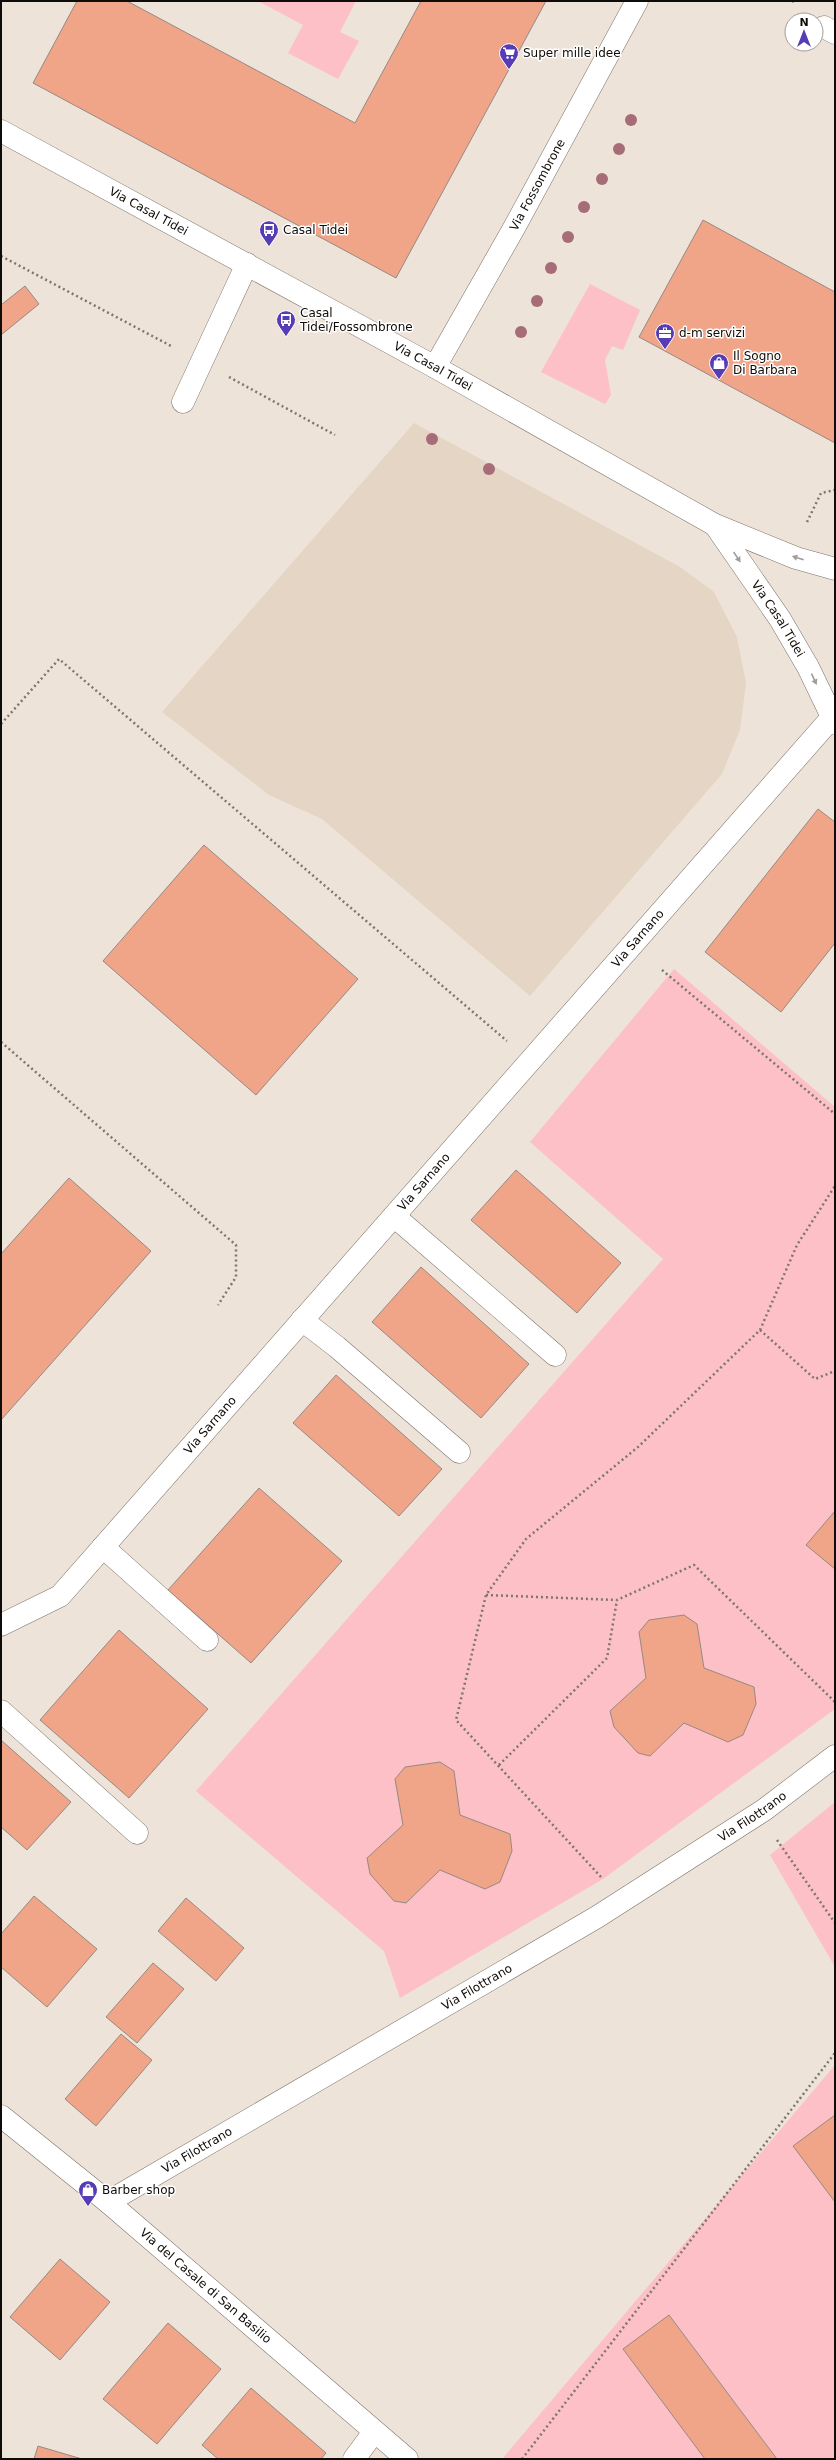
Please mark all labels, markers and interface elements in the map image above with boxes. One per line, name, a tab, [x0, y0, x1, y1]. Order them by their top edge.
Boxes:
north arrow	[784, 12, 824, 52]
text: N	[799, 16, 809, 29]
supermarket icon: Super mille idee	[498, 42, 520, 70]
place label: Super mille idee	[523, 46, 621, 60]
street label: Via Fossombrone	[507, 136, 568, 233]
street label: Via Casal Tidei	[107, 184, 190, 238]
bus stop icon: Casal Tidei	[258, 219, 280, 247]
place label: Casal Tidei	[283, 223, 348, 237]
place label: Casal Tidei/Fossombrone	[299, 306, 413, 334]
bus stop icon: Casal Tidei/Fossombrone	[275, 309, 297, 337]
office icon: d-m servizi	[654, 322, 676, 350]
place label: d-m servizi	[679, 326, 745, 340]
street label: Via Casal Tidei	[391, 339, 475, 394]
place label: Il Sogno Di Barbara	[733, 349, 797, 377]
shop icon: Il Sogno Di Barbara	[708, 352, 730, 380]
one-way arrow	[733, 552, 741, 563]
one-way arrow	[791, 555, 803, 561]
street label: Via Casal Tidei	[749, 578, 807, 659]
one-way arrow	[811, 674, 817, 685]
street label: Via Sarnano	[609, 907, 667, 970]
street label: Via Sarnano	[395, 1150, 453, 1214]
street label: Via Sarnano	[181, 1394, 239, 1457]
street label: Via Filottrano	[716, 1789, 789, 1844]
street label: Via Filottrano	[439, 1961, 515, 2013]
street label: Via Filottrano	[159, 2124, 235, 2176]
shop icon: Barber shop	[77, 2179, 99, 2207]
place label: Barber shop	[102, 2183, 175, 2197]
street label: Via del Casale di San Basilio	[137, 2225, 274, 2346]

